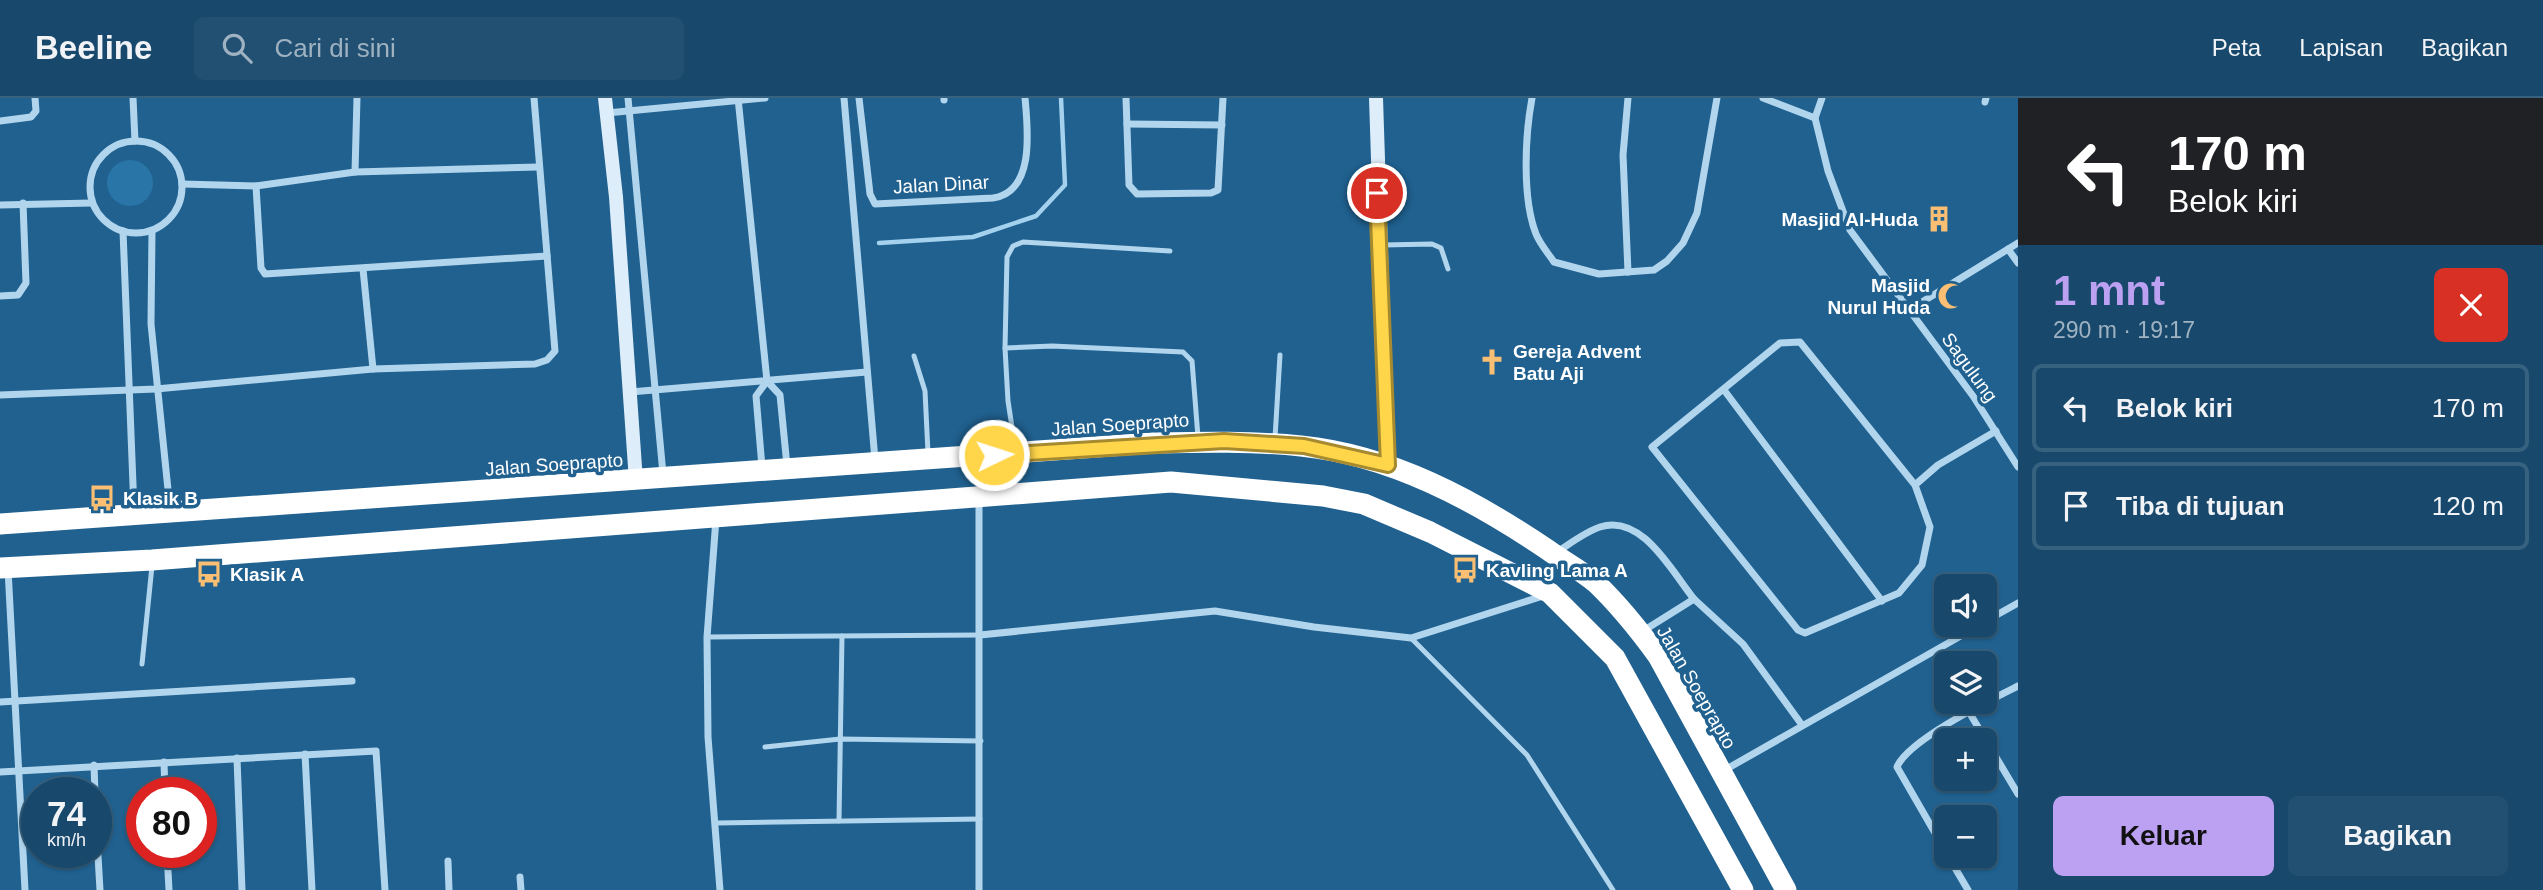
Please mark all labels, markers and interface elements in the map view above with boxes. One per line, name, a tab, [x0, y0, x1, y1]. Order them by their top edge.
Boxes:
search box	[194, 17, 684, 80]
text: Beeline	[35, 29, 152, 66]
icon: search	[218, 29, 256, 67]
text: Cari di sini	[274, 33, 396, 63]
text: Peta	[2212, 34, 2261, 61]
text: Lapisan	[2299, 34, 2383, 61]
text: Bagikan	[2421, 34, 2508, 61]
icon: left	[2053, 126, 2144, 217]
text: 170 m	[2168, 126, 2307, 180]
pin	[1347, 163, 1407, 223]
street label: Jalan Dinar	[892, 171, 990, 197]
icon: arrive	[1358, 174, 1396, 212]
text: Belok kiri	[2168, 183, 2298, 219]
building icon: Masjid Al-Huda	[1924, 204, 1954, 234]
place label: Masjid Al-Huda	[1781, 209, 1918, 230]
text: 1 mnt	[2053, 267, 2165, 314]
button: close	[2434, 268, 2508, 342]
place label: Masjid Nurul Huda	[1828, 275, 1930, 318]
mosque icon: Masjid Nurul Huda	[1936, 281, 1966, 311]
text: 290 m · 19:17	[2053, 317, 2195, 343]
street label: Sagulung	[1938, 329, 2002, 406]
place label: Gereja Advent Batu Aji	[1513, 341, 1642, 384]
church icon: Gereja Advent Batu Aji	[1477, 347, 1507, 377]
icon: left	[2057, 389, 2095, 427]
text: Belok kiri	[2116, 393, 2233, 423]
text: 170 m	[2432, 393, 2504, 423]
street label: Jalan Soeprapto	[1050, 409, 1190, 440]
position arrow	[957, 418, 1031, 492]
street label: Jalan Soeprapto	[484, 449, 624, 480]
bus stop icon: Klasik B	[87, 483, 117, 513]
icon: arrive	[2057, 487, 2095, 525]
place label: Klasik B	[123, 488, 198, 509]
text: Tiba di tujuan	[2116, 491, 2285, 521]
text: 120 m	[2432, 491, 2504, 521]
bus stop icon: Kavling Lama A	[1450, 555, 1480, 585]
bus stop icon: Klasik A	[194, 559, 224, 589]
place label: Kavling Lama A	[1486, 560, 1628, 581]
place label: Klasik A	[230, 564, 305, 585]
map controls	[1934, 574, 1997, 868]
button: sound	[1934, 574, 1997, 637]
street label: Jalan Soeprapto	[1653, 622, 1740, 752]
button: layers	[1934, 651, 1997, 714]
button: +	[1934, 728, 1997, 791]
speed limit sign: 80	[126, 777, 217, 868]
text: 74	[47, 794, 86, 833]
button: Keluar	[2053, 796, 2274, 876]
button: Bagikan	[2288, 796, 2508, 876]
button: −	[1934, 805, 1997, 868]
text: km/h	[47, 830, 86, 850]

